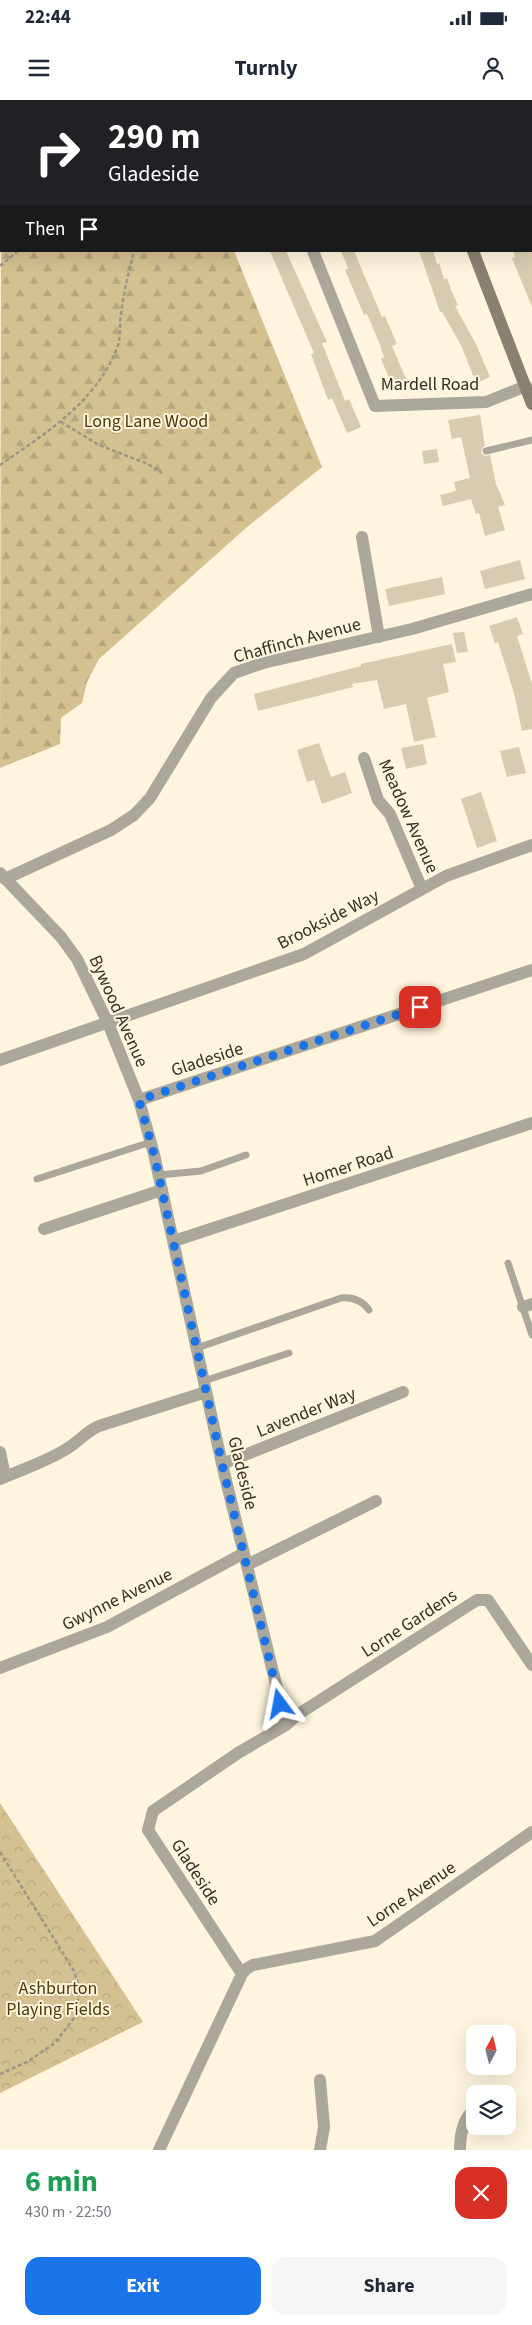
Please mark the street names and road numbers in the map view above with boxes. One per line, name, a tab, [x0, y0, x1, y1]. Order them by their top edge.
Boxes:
street label: Mardell Road	[381, 372, 479, 397]
street label: Chaffinch Avenue	[231, 611, 364, 669]
street label: Meadow Avenue	[372, 755, 445, 877]
street label: Brookside Way	[273, 883, 384, 956]
street label: Bywood Avenue	[83, 951, 154, 1071]
street label: Gladeside	[168, 1036, 247, 1083]
street label: Homer Road	[300, 1140, 397, 1193]
street label: Lavender Way	[253, 1381, 360, 1444]
street label: Gladeside	[221, 1434, 264, 1512]
street label: Gwynne Avenue	[58, 1562, 177, 1637]
street label: Lorne Gardens	[357, 1583, 462, 1664]
street label: Gladeside	[165, 1834, 226, 1910]
street label: Lorne Avenue	[362, 1855, 461, 1933]

